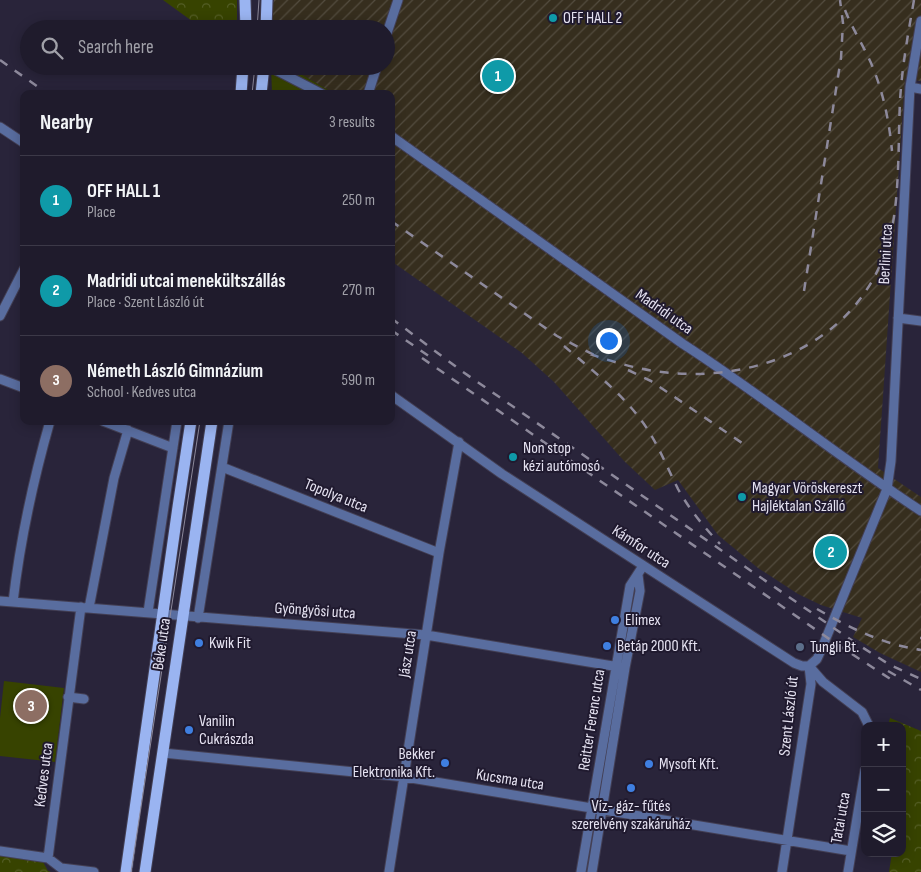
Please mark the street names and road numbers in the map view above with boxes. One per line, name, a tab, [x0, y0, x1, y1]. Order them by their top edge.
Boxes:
street label: Berlini utca	[875, 223, 897, 285]
street label: Madridi utca	[632, 285, 696, 339]
street label: Topolya utca	[301, 475, 371, 517]
street label: Kámfor utca	[608, 521, 674, 573]
street label: Gyöngyösi utca	[274, 599, 356, 623]
street label: Béke utca	[149, 617, 175, 671]
street label: Jász utca	[395, 629, 421, 680]
street label: Reitter Ferenc utca	[575, 668, 609, 772]
street label: Szent László út	[775, 675, 803, 757]
street label: Kedves utca	[31, 742, 57, 808]
street label: Kucsma utca	[475, 765, 545, 795]
street label: Tatai utca	[827, 791, 855, 845]

